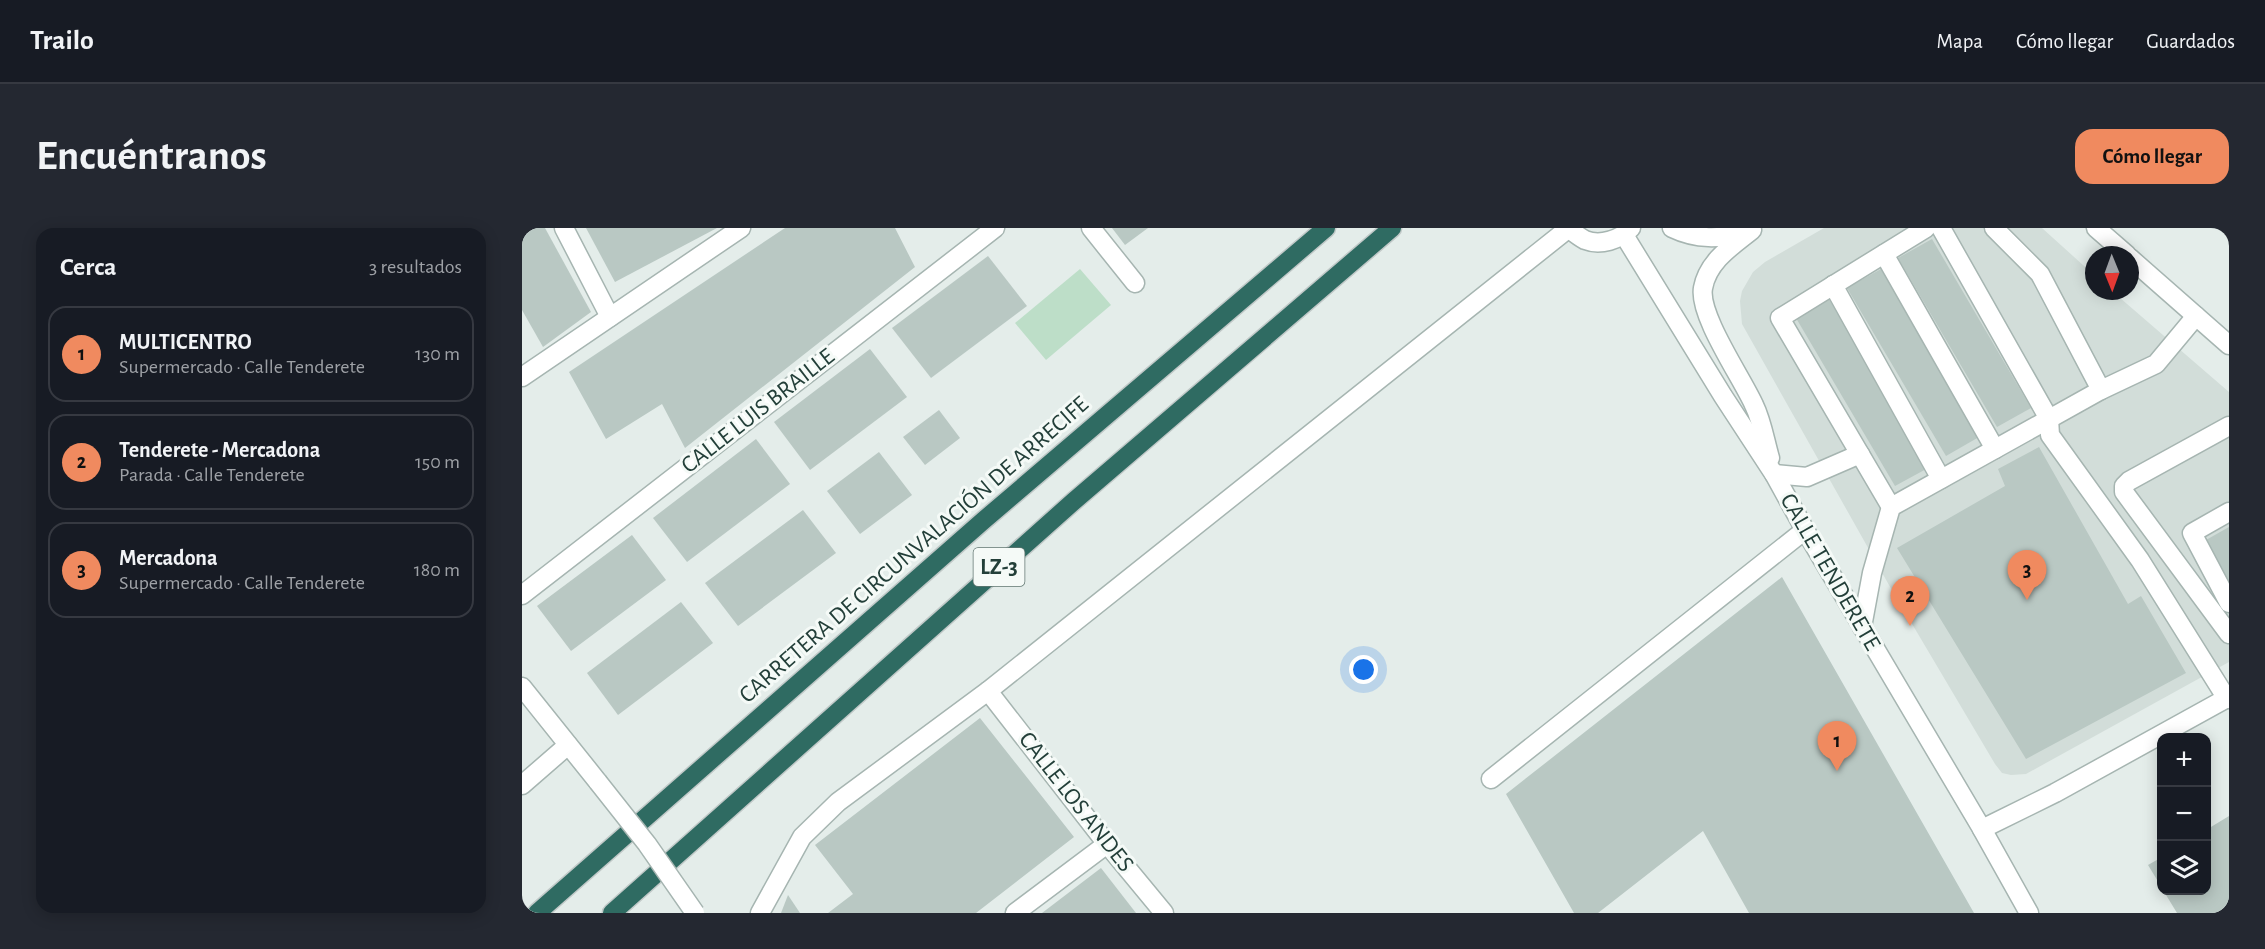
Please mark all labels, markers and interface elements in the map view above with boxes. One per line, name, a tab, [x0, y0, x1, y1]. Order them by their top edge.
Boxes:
text: Trailo	[30, 27, 94, 55]
text: Mapa	[1937, 31, 1983, 52]
text: Cómo llegar	[2016, 31, 2113, 52]
text: Guardados	[2146, 31, 2235, 52]
button: Cómo llegar	[2075, 129, 2229, 184]
text: Encuéntranos	[36, 135, 267, 177]
north arrow	[2085, 246, 2139, 300]
text: Cerca	[60, 254, 117, 280]
text: 3 resultados	[369, 257, 462, 277]
text: MULTICENTRO	[119, 331, 252, 353]
text: 1	[78, 344, 85, 364]
text: 130 m	[415, 344, 460, 364]
street label: CALLE LUIS BRAILLE	[677, 344, 839, 478]
text: Supermercado · Calle Tenderete	[119, 357, 365, 377]
street label: CARRETERA DE CIRCUNVALACIÓN DE ARRECIFE	[734, 390, 1093, 708]
text: Tenderete - Mercadona	[119, 439, 320, 461]
text: 2	[77, 452, 86, 472]
text: 150 m	[415, 452, 460, 472]
text: Parada · Calle Tenderete	[119, 465, 305, 485]
street label: CALLE TENDERETE	[1775, 489, 1885, 655]
text: Mercadona	[119, 547, 218, 569]
road number: LZ-3	[974, 548, 1024, 586]
pin: 3	[2008, 550, 2046, 600]
text: 3	[77, 560, 86, 580]
text: 180 m	[414, 560, 460, 580]
text: Supermercado · Calle Tenderete	[119, 573, 365, 593]
pin: 2	[1890, 576, 1930, 626]
your location	[1349, 655, 1378, 684]
pin: 1	[1818, 722, 1856, 771]
street label: CALLE LOS ANDES	[1014, 728, 1138, 876]
map controls	[2157, 733, 2211, 895]
button: +	[2157, 733, 2211, 787]
button: −	[2157, 787, 2211, 841]
button: layers	[2157, 841, 2211, 895]

